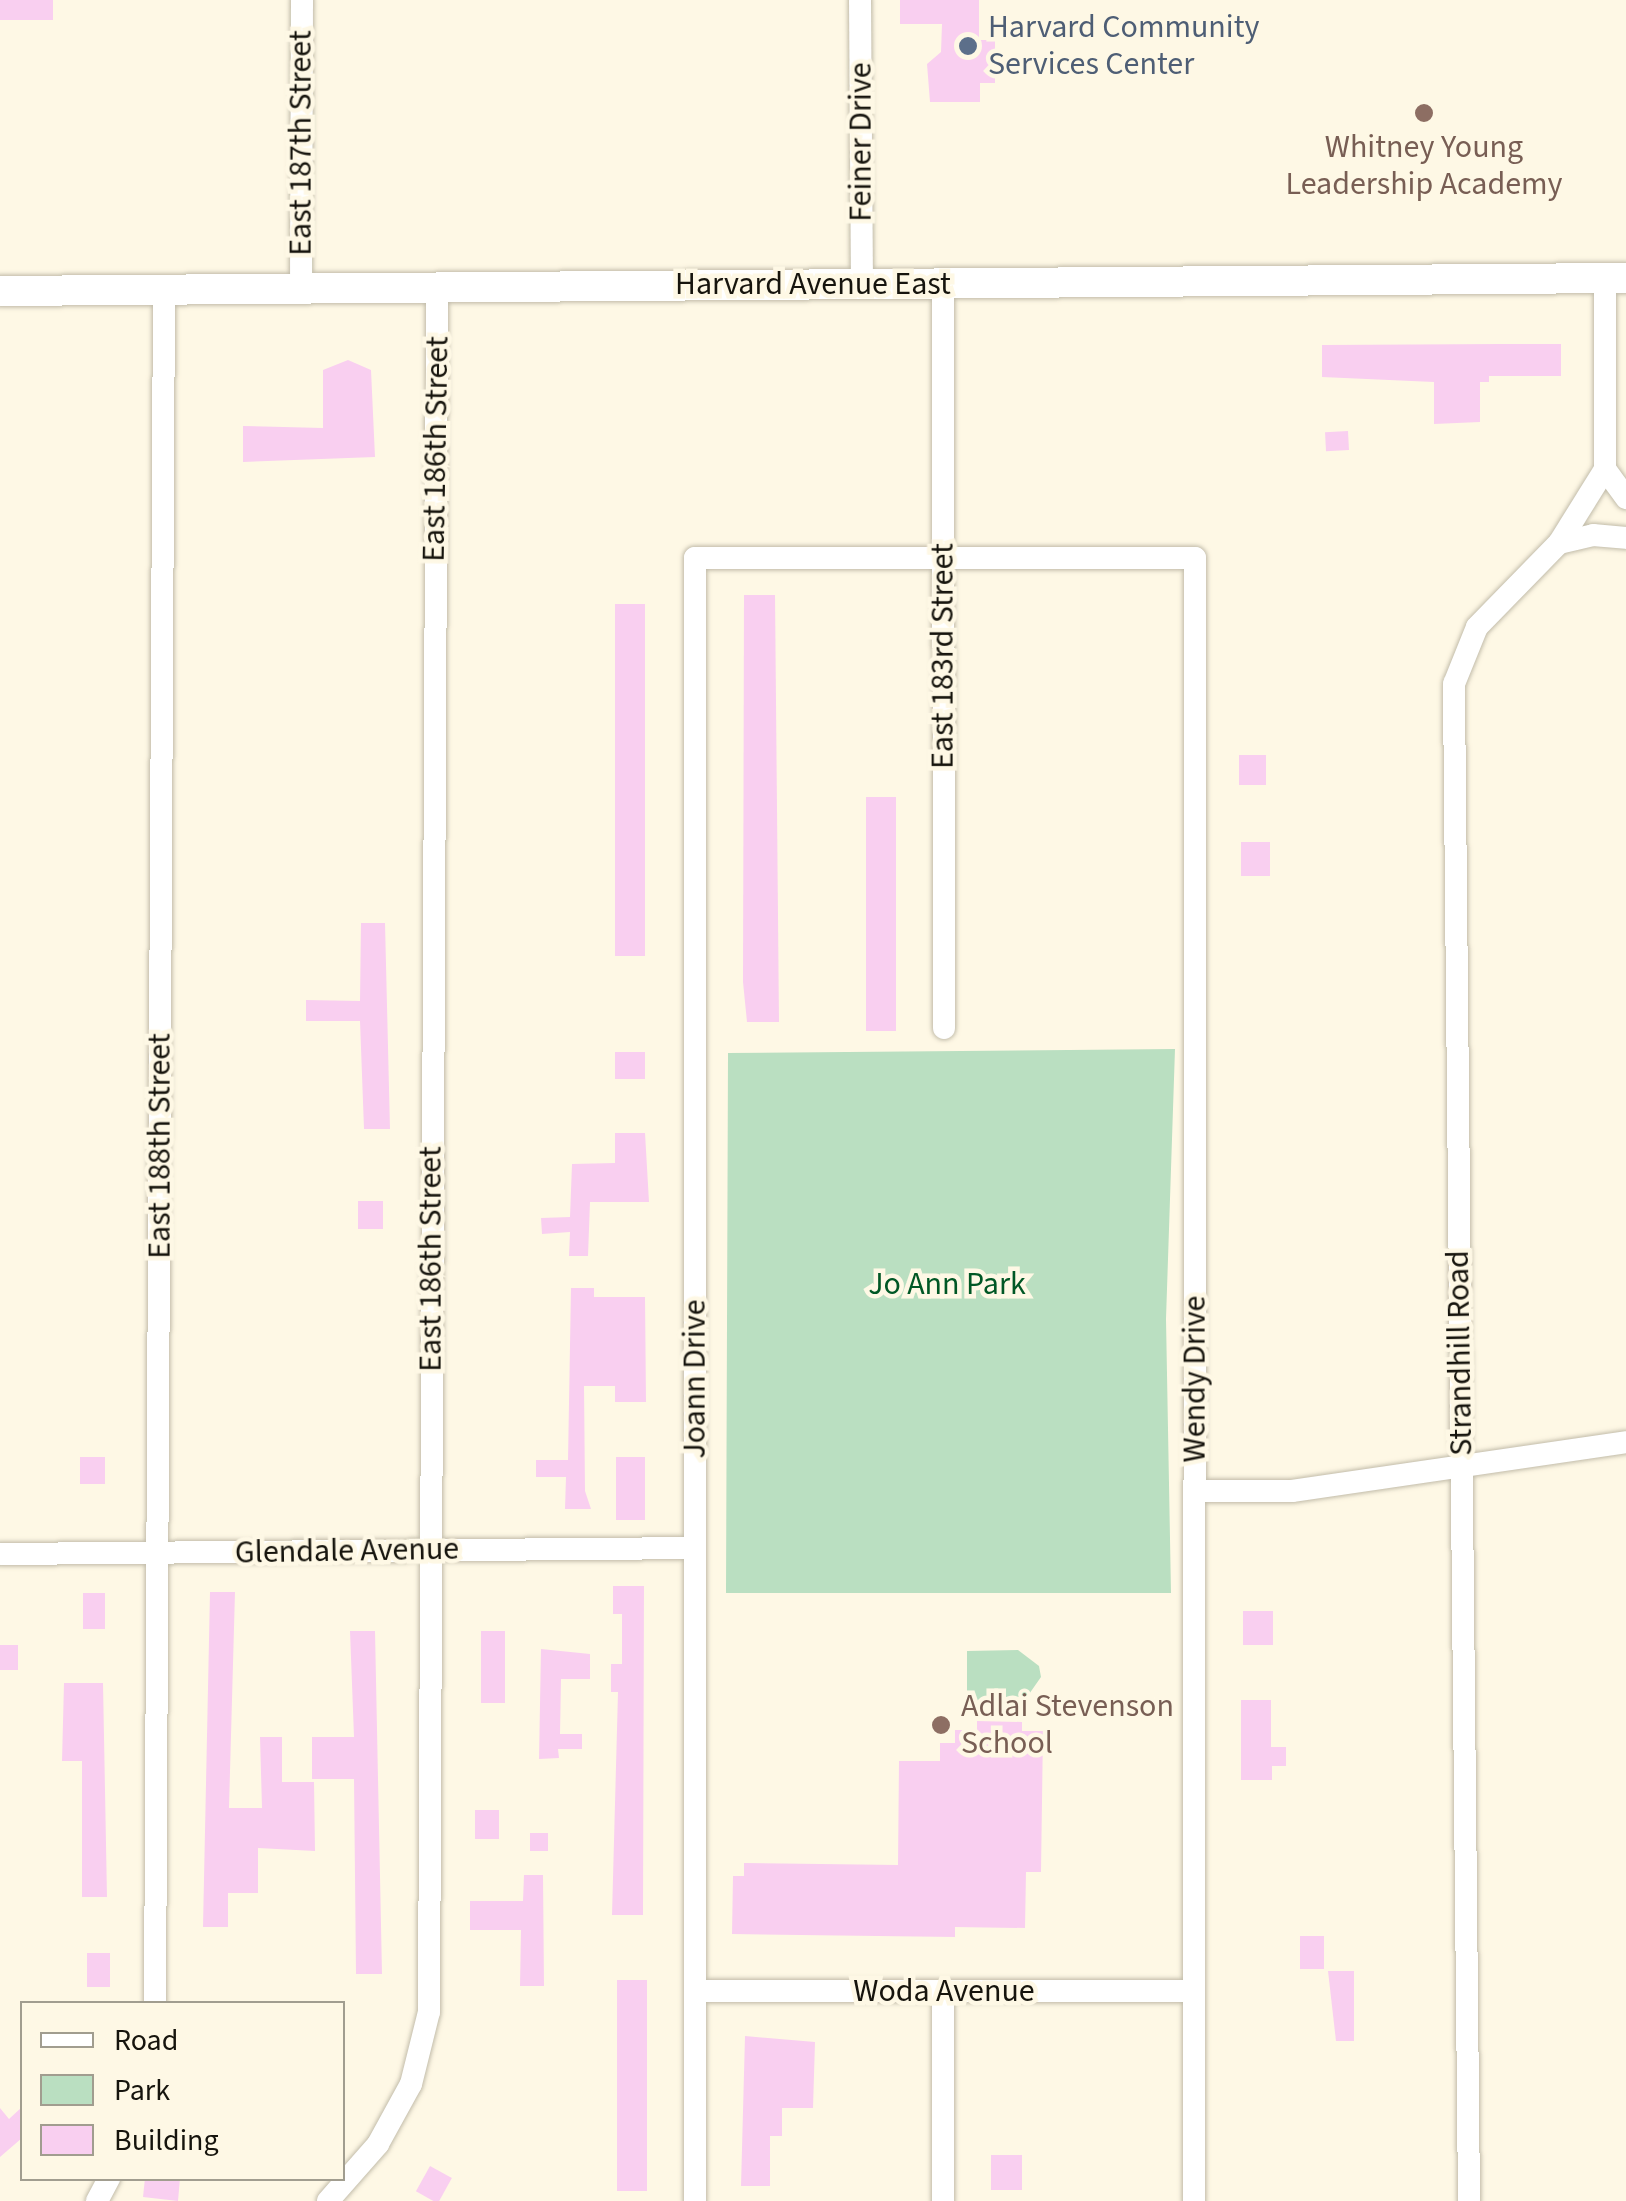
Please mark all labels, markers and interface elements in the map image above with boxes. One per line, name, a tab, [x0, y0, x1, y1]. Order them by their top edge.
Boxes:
place label: Harvard Community Services Center	[988, 9, 1259, 84]
street label: East 187th Street	[282, 30, 320, 256]
marker: Harvard Community Services Center	[957, 35, 979, 57]
street label: Feiner Drive	[842, 62, 880, 222]
marker: Whitney Young Leadership Academy	[1413, 102, 1435, 124]
place label: Whitney Young Leadership Academy	[1285, 129, 1563, 204]
street label: Harvard Avenue East	[675, 265, 951, 303]
street label: East 186th Street	[415, 336, 457, 562]
street label: East 183rd Street	[924, 543, 962, 769]
street label: East 188th Street	[141, 1033, 179, 1259]
street label: East 186th Street	[412, 1146, 450, 1372]
street label: Strandhill Road	[1439, 1250, 1481, 1456]
park label: Jo Ann Park	[868, 1265, 1026, 1303]
street label: Wendy Drive	[1176, 1296, 1214, 1462]
street label: Joann Drive	[676, 1299, 714, 1459]
street label: Glendale Avenue	[235, 1530, 459, 1572]
place label: Adlai Stevenson School	[961, 1688, 1174, 1763]
marker: Adlai Stevenson School	[930, 1714, 952, 1736]
street label: Woda Avenue	[853, 1972, 1035, 2010]
legend	[20, 2001, 345, 2181]
text: Road	[114, 2019, 178, 2062]
text: Park	[114, 2069, 170, 2112]
text: Building	[114, 2119, 219, 2162]

